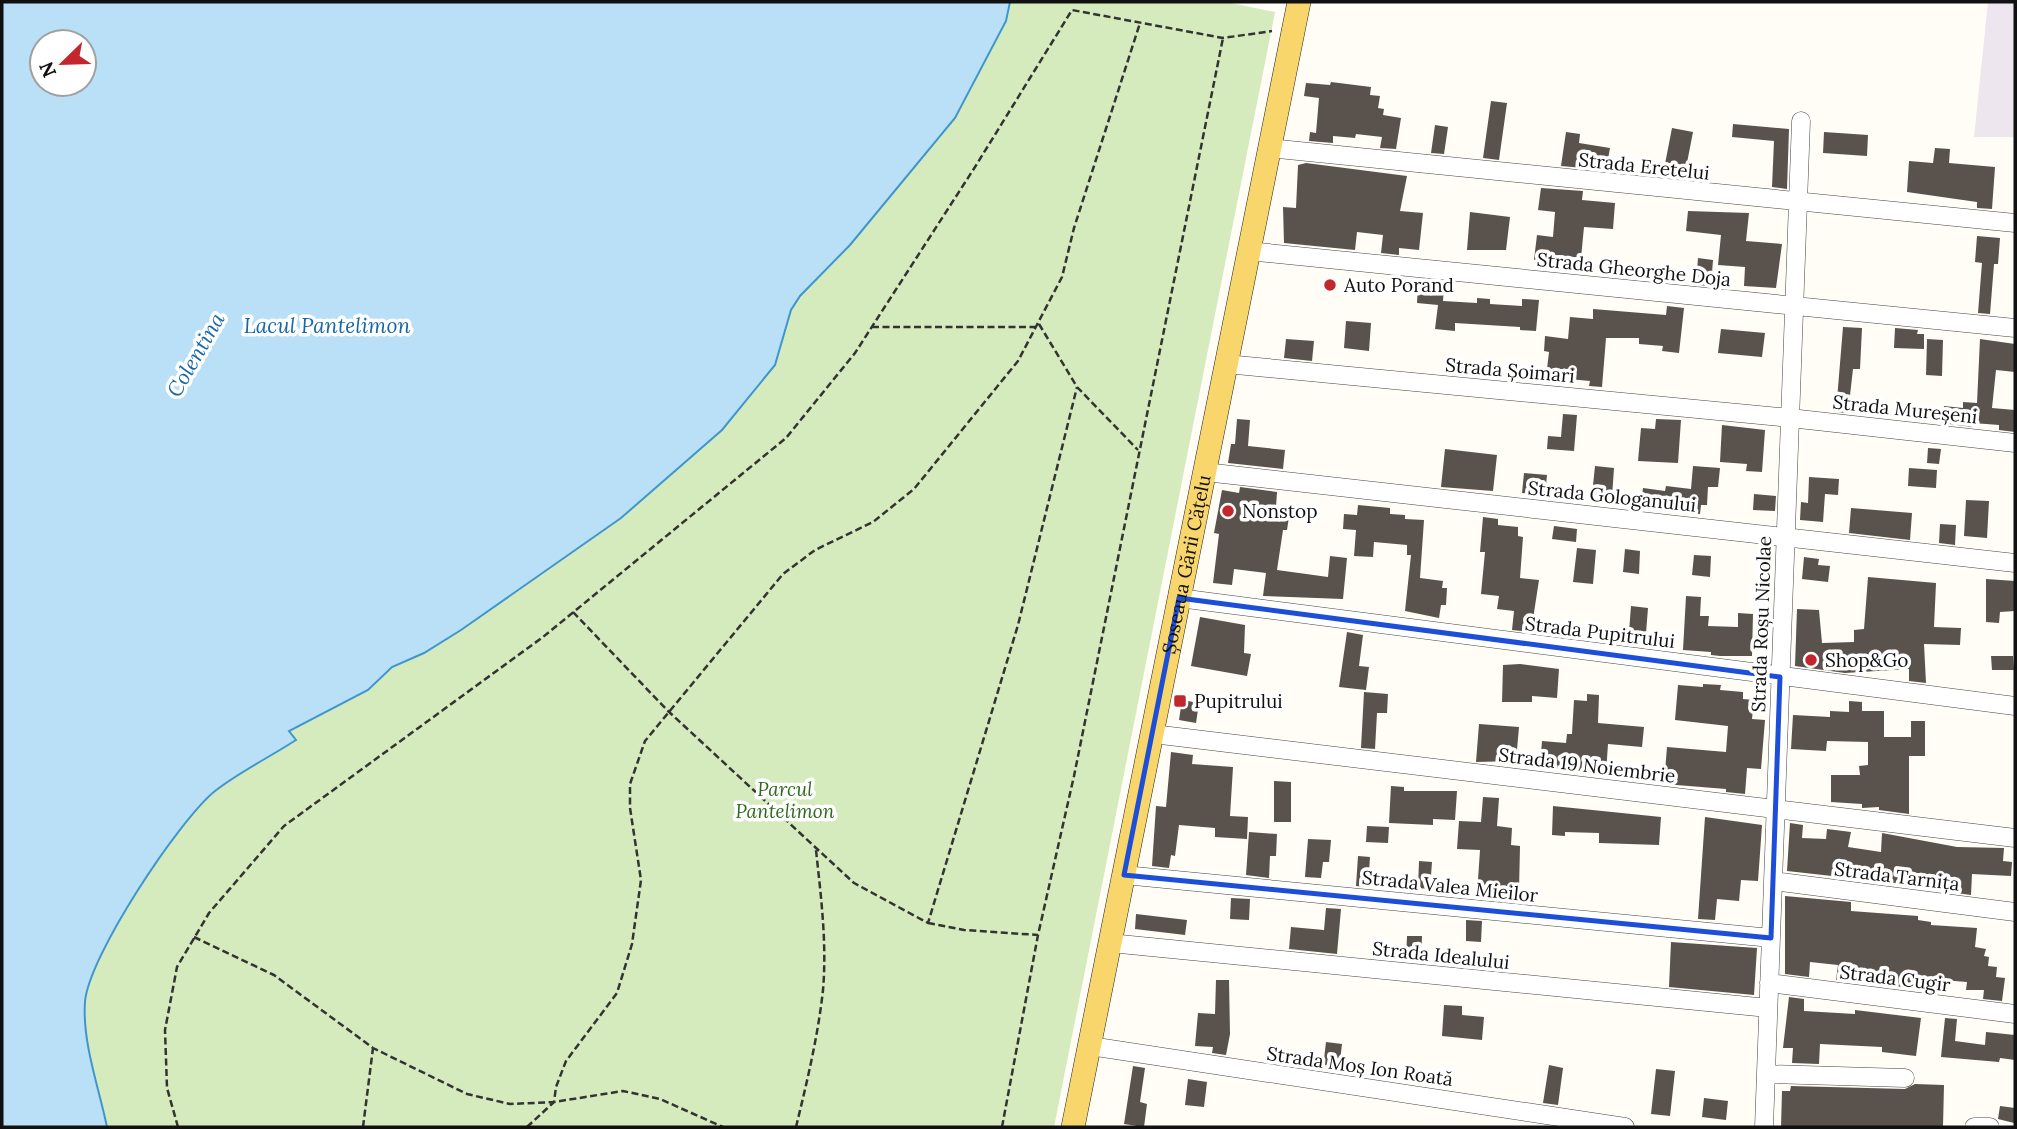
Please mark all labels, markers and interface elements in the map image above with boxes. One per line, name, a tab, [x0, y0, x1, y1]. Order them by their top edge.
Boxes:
north arrow	[28, 28, 98, 98]
text: N	[33, 58, 61, 81]
street label: Strada Eretelui	[1577, 147, 1711, 185]
street label: Strada Gheorghe Doja	[1536, 247, 1732, 291]
place label: Auto Porand	[1343, 273, 1454, 297]
marker: Auto Porand	[1322, 277, 1338, 293]
water label: Colentina	[161, 307, 231, 402]
water label: Lacul Pantelimon	[244, 312, 410, 339]
street label: Strada Șoimari	[1444, 352, 1576, 388]
street label: Strada Mureșeni	[1832, 389, 1978, 429]
street label: Șoseaua Gării Cățelu	[1156, 473, 1216, 656]
street label: Strada Gologanului	[1527, 475, 1697, 517]
place label: Nonstop	[1242, 499, 1318, 523]
marker: Nonstop	[1220, 503, 1236, 519]
street label: Strada Roșu Nicolae	[1746, 535, 1776, 713]
street label: Strada Pupitrului	[1524, 611, 1676, 653]
place label: Shop&Go	[1825, 648, 1908, 672]
marker: Shop&Go	[1803, 652, 1819, 668]
place label: Pupitrului	[1194, 689, 1283, 713]
marker: Pupitrului	[1172, 693, 1188, 709]
street label: Strada 19 Noiembrie	[1497, 742, 1677, 788]
park label: Parcul Pantelimon	[736, 777, 835, 823]
street label: Strada Tarnița	[1833, 856, 1961, 896]
street label: Strada Valea Mieilor	[1361, 865, 1540, 907]
street label: Strada Idealului	[1371, 936, 1511, 974]
street label: Strada Cugir	[1838, 959, 1952, 997]
street label: Strada Moș Ion Roată	[1265, 1041, 1455, 1091]

